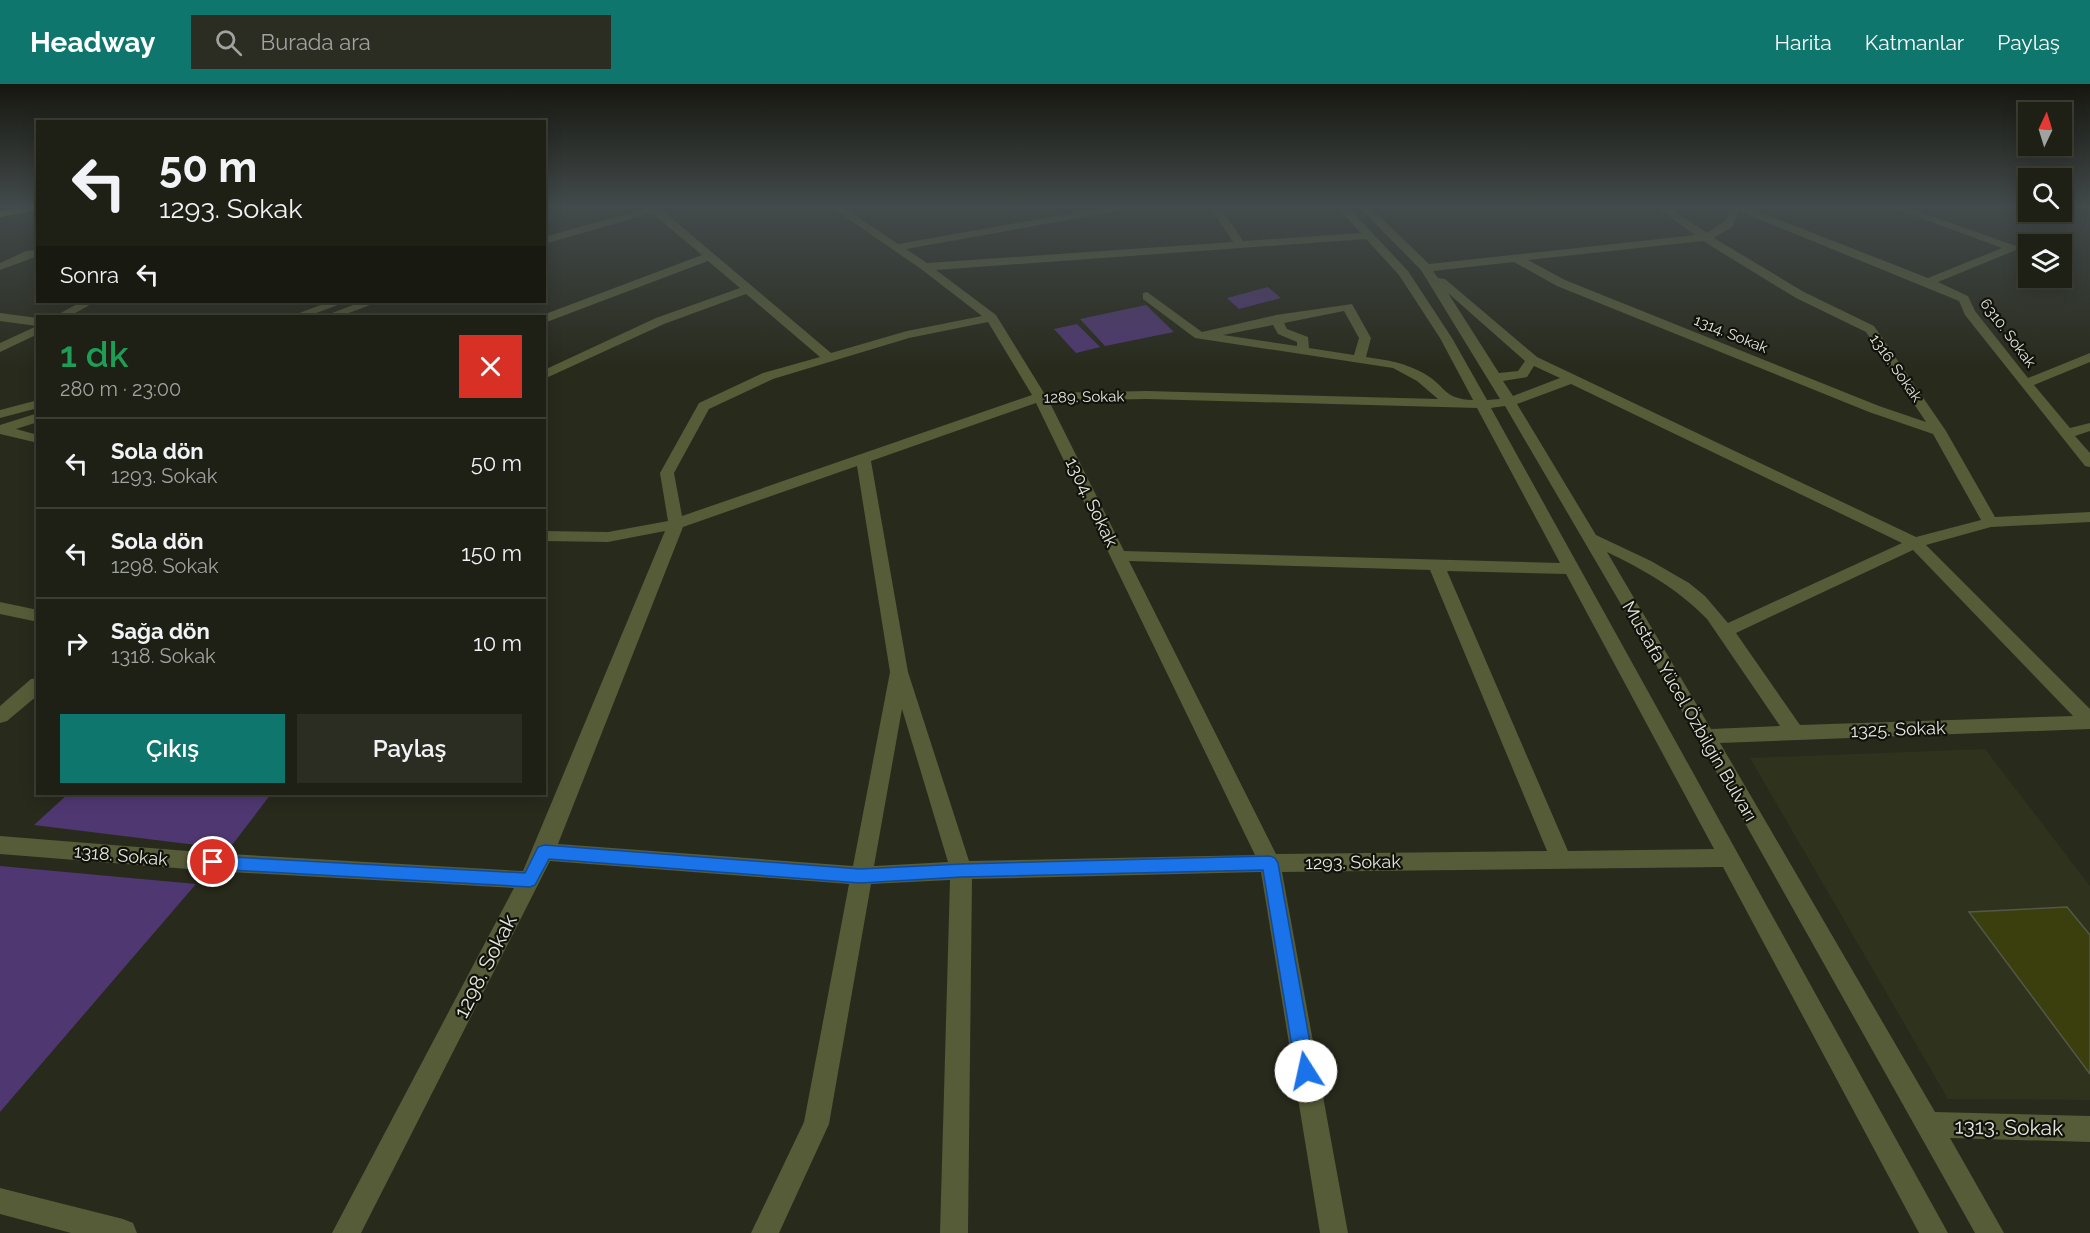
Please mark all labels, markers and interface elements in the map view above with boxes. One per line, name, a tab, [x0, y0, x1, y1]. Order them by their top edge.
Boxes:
search box	[191, 15, 611, 69]
text: Headway	[30, 26, 155, 59]
icon: search	[212, 26, 245, 59]
text: Burada ara	[260, 29, 371, 55]
text: Harita	[1775, 30, 1832, 55]
text: Katmanlar	[1865, 30, 1964, 55]
text: Paylaş	[1997, 30, 2060, 55]
north arrow	[2018, 102, 2072, 156]
map controls	[2018, 102, 2072, 288]
text: 50 m	[159, 143, 257, 192]
icon: left	[60, 144, 138, 222]
button: search	[2018, 168, 2072, 222]
text: 1293. Sokak	[159, 193, 303, 224]
button: layers	[2018, 234, 2072, 288]
icon: left	[131, 258, 164, 291]
text: Sonra	[60, 262, 119, 288]
street label: 6310. Sokak	[1976, 295, 2040, 371]
street label: 1314. Sokak	[1692, 311, 1770, 357]
street label: 1316. Sokak	[1866, 331, 1926, 405]
text: 1 dk	[60, 333, 129, 375]
button: close	[459, 335, 522, 398]
text: 280 m · 23:00	[60, 377, 181, 401]
street label: 1289. Sokak	[1044, 387, 1125, 407]
text: Sola dön	[111, 438, 204, 464]
icon: left	[60, 447, 93, 480]
text: 50 m	[471, 450, 522, 476]
street label: 1304. Sokak	[1061, 454, 1123, 550]
text: 1293. Sokak	[111, 464, 217, 488]
text: Sola dön	[111, 528, 204, 554]
icon: left	[60, 537, 93, 570]
text: 150 m	[461, 540, 522, 566]
text: 1298. Sokak	[111, 554, 219, 578]
street label: Mustafa Yücel Özbilgin Bulvarı	[1618, 597, 1762, 825]
text: Sağa dön	[111, 618, 210, 644]
icon: right	[60, 627, 93, 660]
text: 10 m	[473, 630, 522, 656]
text: 1318. Sokak	[111, 644, 216, 668]
button: Çıkış	[60, 714, 285, 783]
button: Paylaş	[297, 714, 522, 783]
street label: 1325. Sokak	[1850, 717, 1946, 741]
pin	[187, 836, 238, 887]
street label: 1318. Sokak	[73, 840, 169, 870]
icon: arrive	[196, 845, 229, 878]
street label: 1293. Sokak	[1305, 851, 1401, 873]
street label: 1298. Sokak	[448, 910, 522, 1022]
position arrow	[1274, 1039, 1338, 1103]
street label: 1313. Sokak	[1954, 1114, 2064, 1140]

